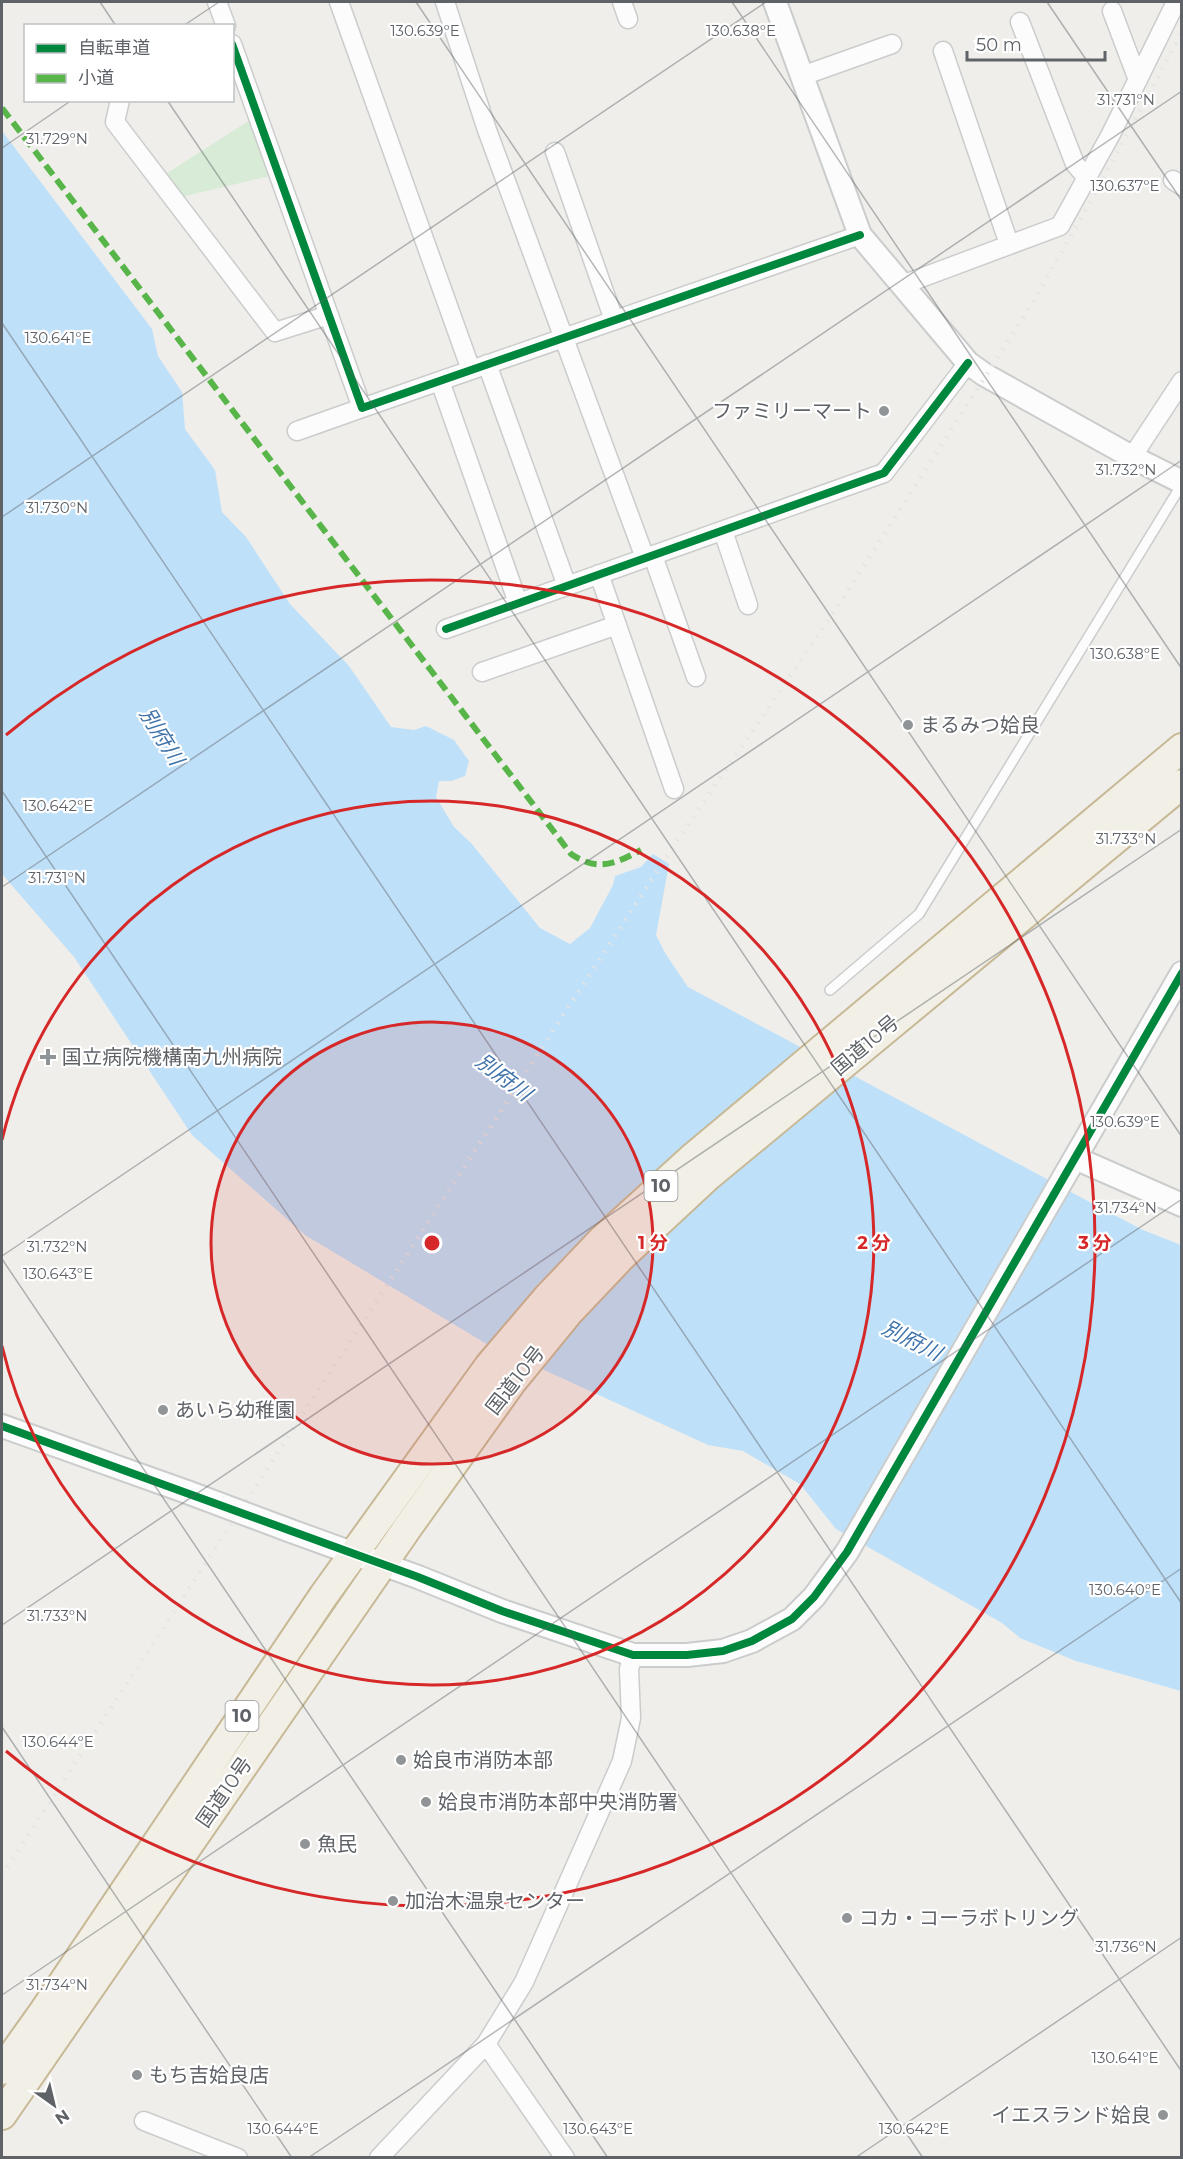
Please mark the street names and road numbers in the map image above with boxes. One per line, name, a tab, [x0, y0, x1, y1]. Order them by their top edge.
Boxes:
street label: 国道10号	[826, 1010, 904, 1080]
road number: 10	[644, 1171, 678, 1201]
street label: 国道10号	[481, 1341, 549, 1419]
road number: 10	[226, 1701, 258, 1731]
street label: 国道10号	[191, 1752, 257, 1832]

